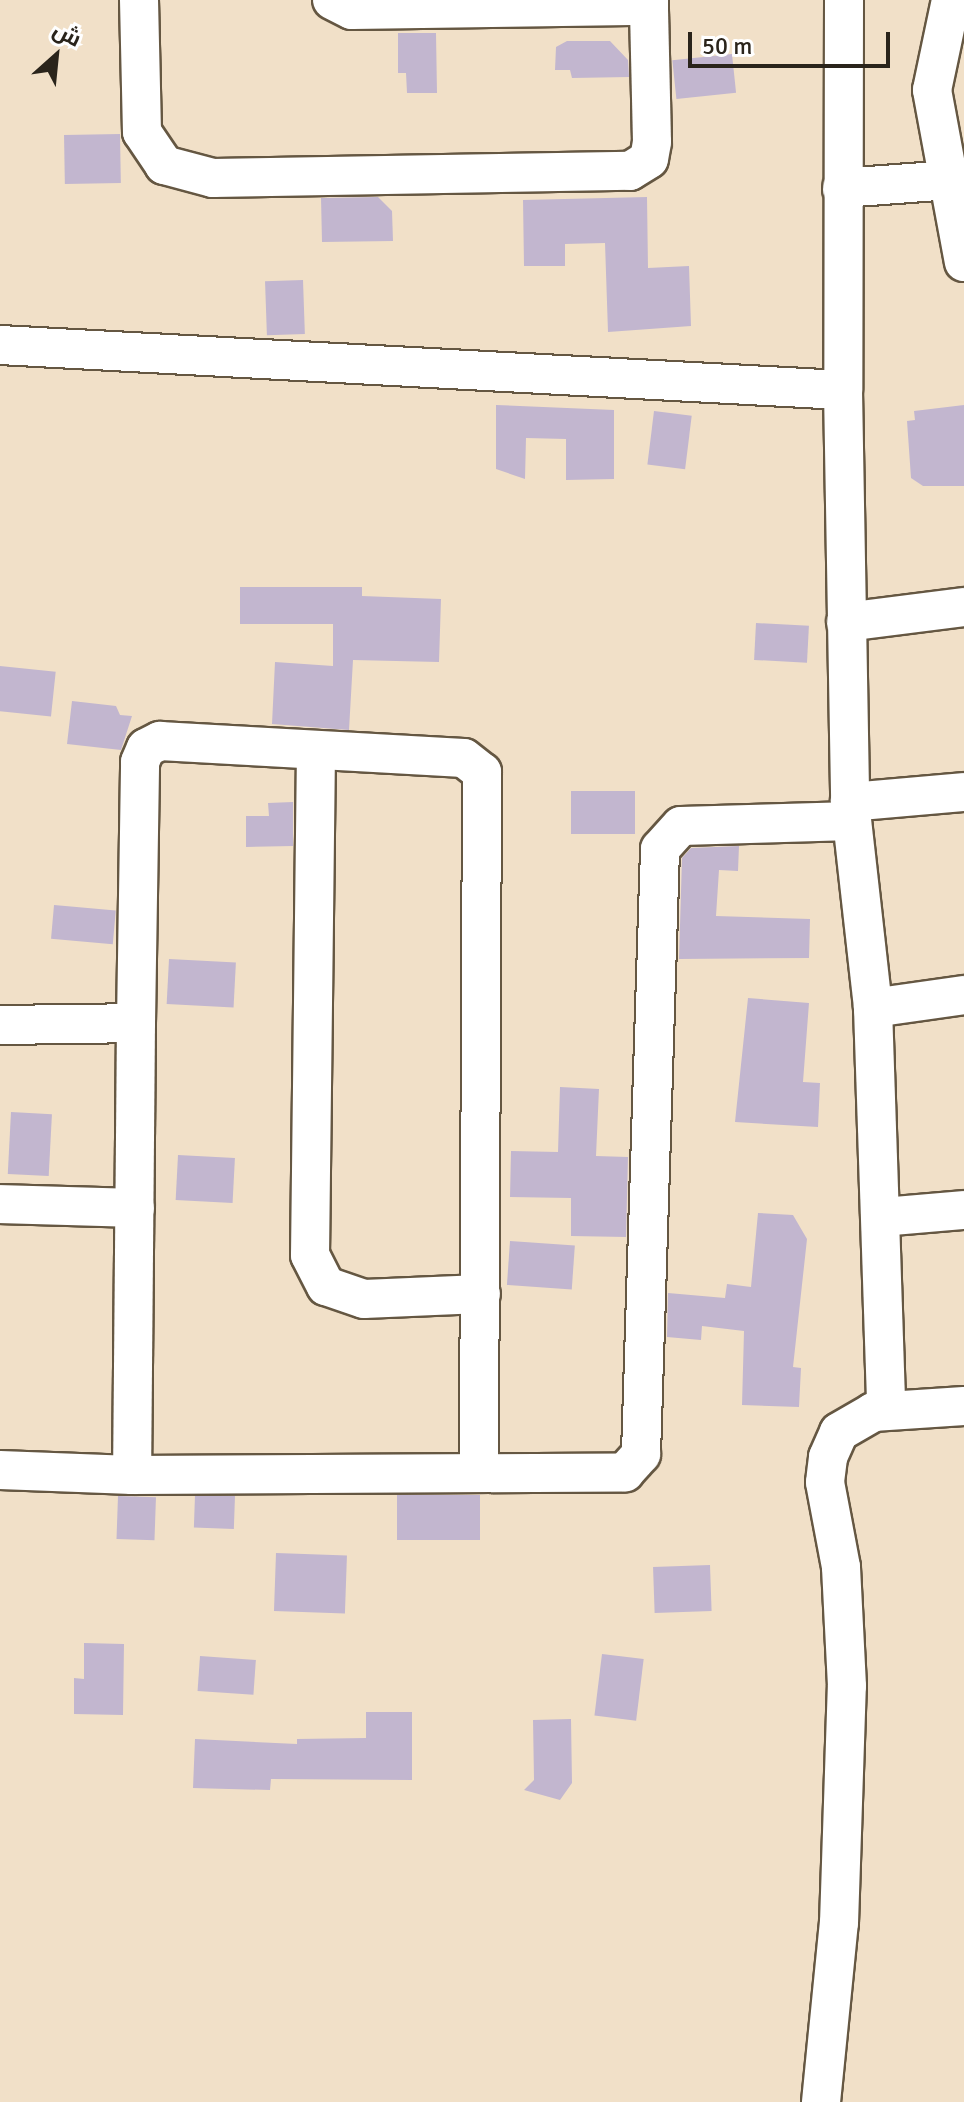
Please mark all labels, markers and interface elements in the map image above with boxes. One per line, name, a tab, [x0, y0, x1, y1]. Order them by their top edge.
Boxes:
north arrow	[16, 16, 96, 96]
text: ش	[48, 16, 86, 53]
scale bar	[692, 16, 894, 66]
text: 50 m	[702, 31, 752, 61]

